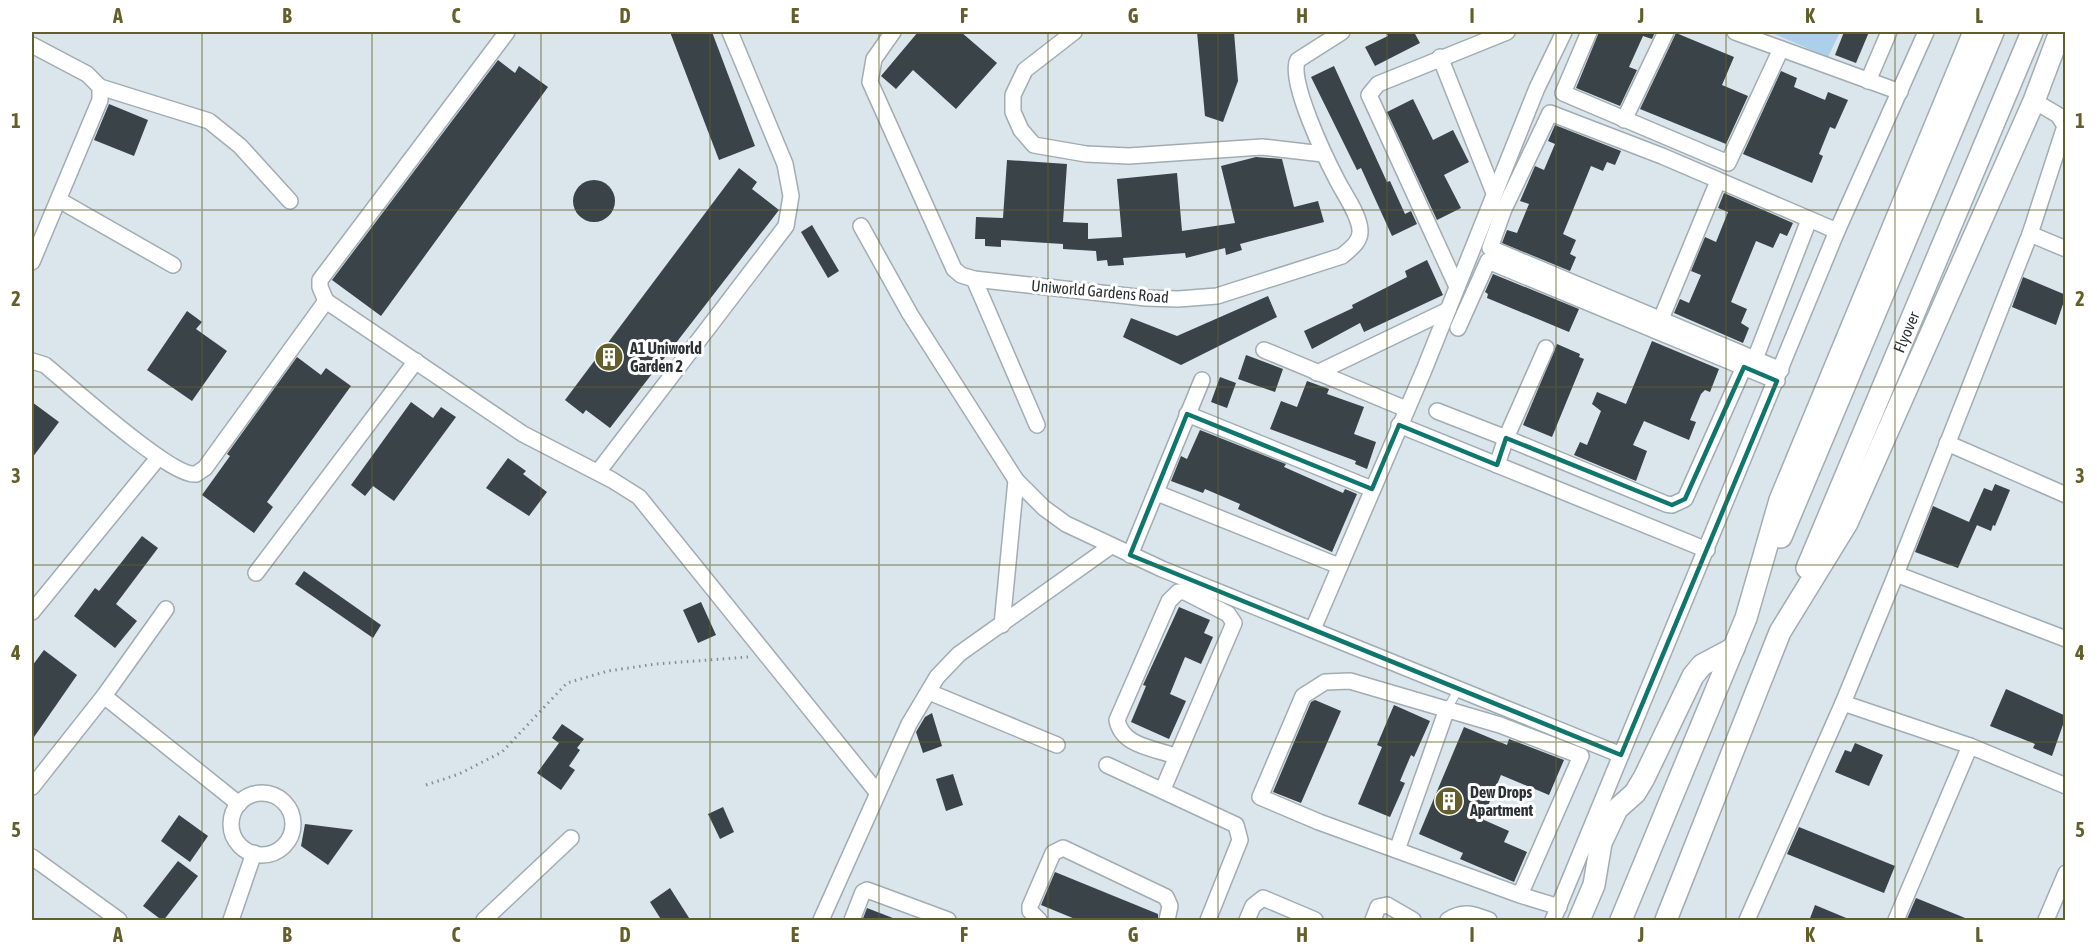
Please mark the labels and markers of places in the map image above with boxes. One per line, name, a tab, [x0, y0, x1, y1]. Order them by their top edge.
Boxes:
place label: A1 Uniworld Garden 2	[629, 339, 702, 375]
building icon: A1 Uniworld Garden 2	[593, 341, 625, 373]
place label: Dew Drops Apartment	[1469, 783, 1534, 819]
building icon: Dew Drops Apartment	[1433, 785, 1465, 817]

